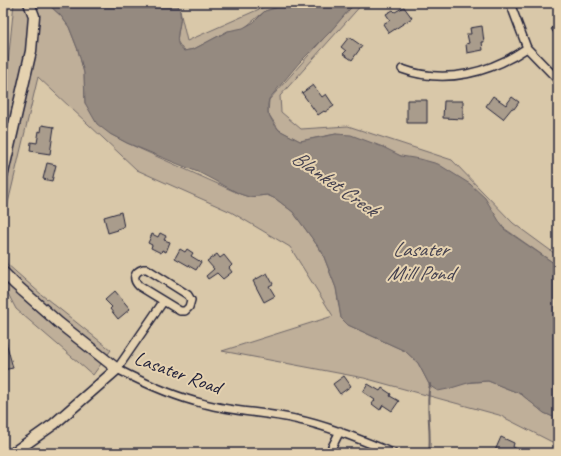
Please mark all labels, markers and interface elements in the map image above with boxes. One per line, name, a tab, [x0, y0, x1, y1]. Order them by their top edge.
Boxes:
water label: Blanket Creek	[287, 144, 386, 224]
water label: Lasater Mill Pond	[387, 236, 460, 286]
street label: Lasater Road	[131, 345, 228, 401]

